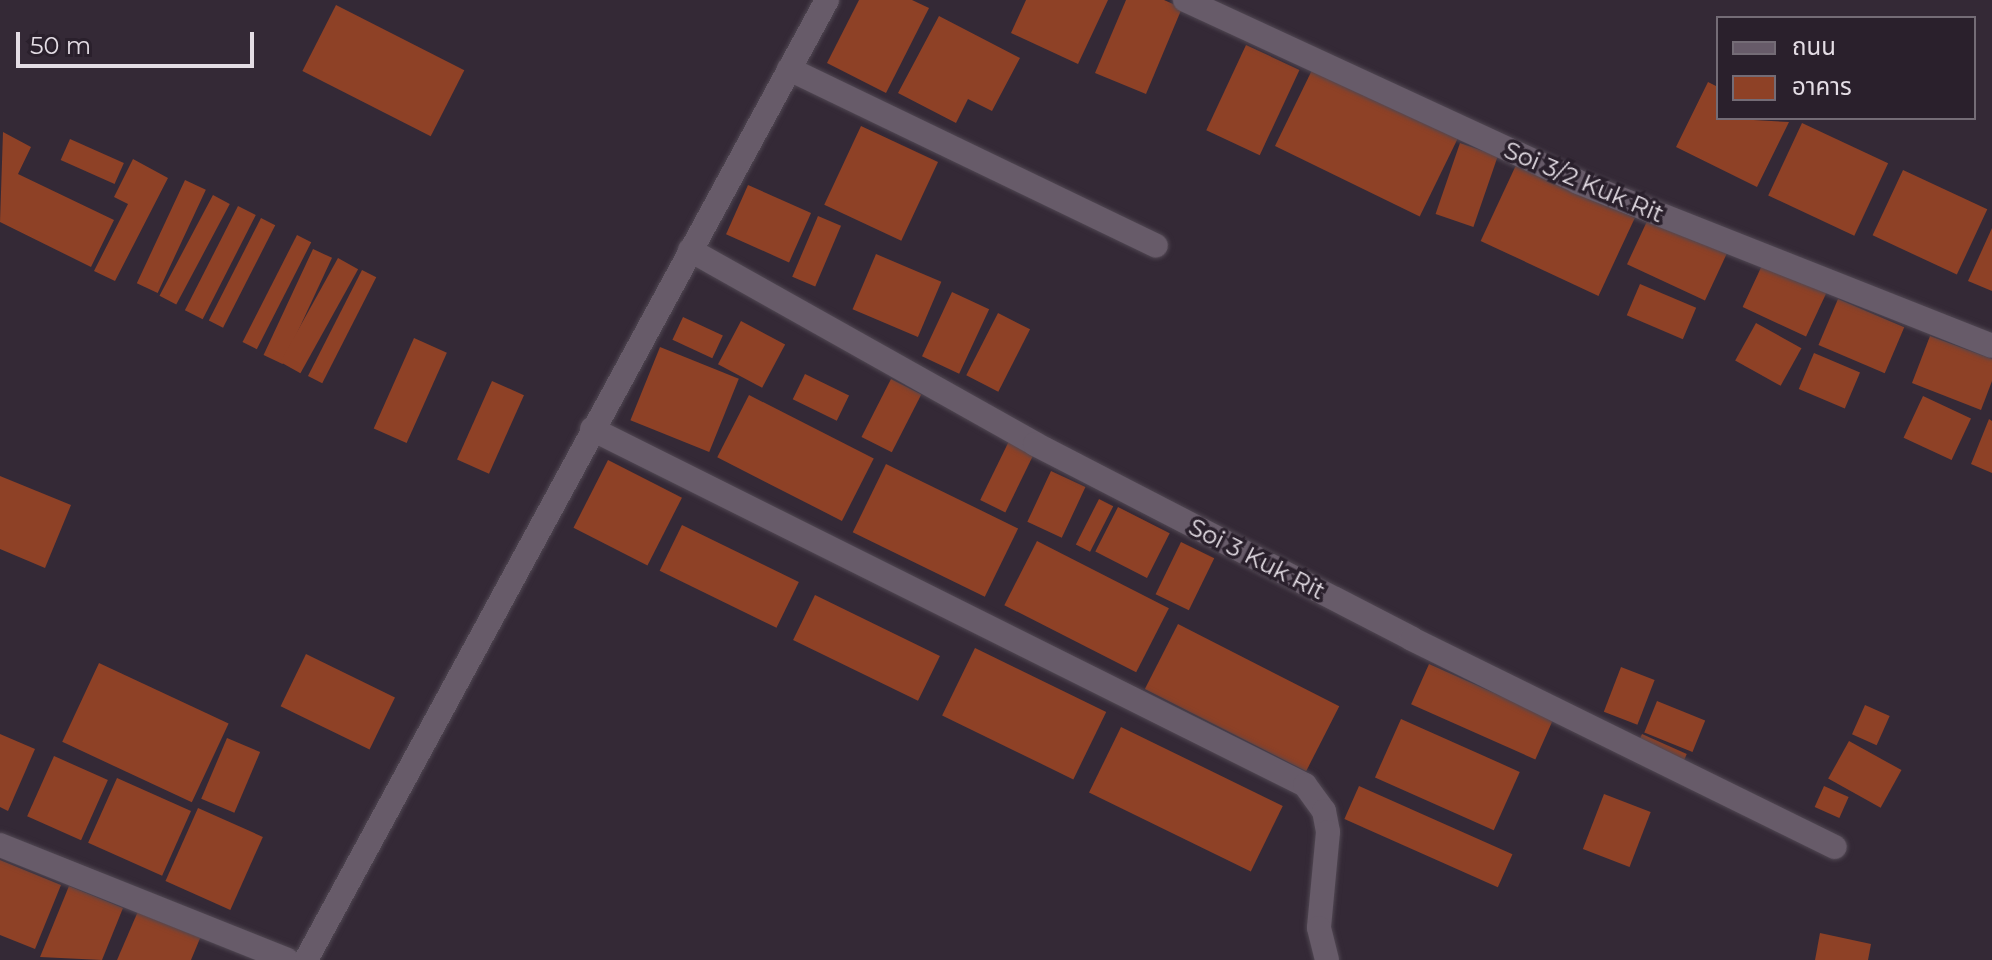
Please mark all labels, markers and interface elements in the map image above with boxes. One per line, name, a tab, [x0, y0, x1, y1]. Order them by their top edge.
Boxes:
scale bar	[20, 16, 258, 66]
legend	[1716, 16, 1976, 120]
text: 50 m	[30, 31, 91, 60]
text: ถนน	[1792, 32, 1836, 61]
text: อาคาร	[1792, 72, 1852, 101]
street label: Soi 3/2 Kuk Rit	[1500, 135, 1668, 229]
street label: Soi 3 Kuk Rit	[1184, 512, 1330, 606]

